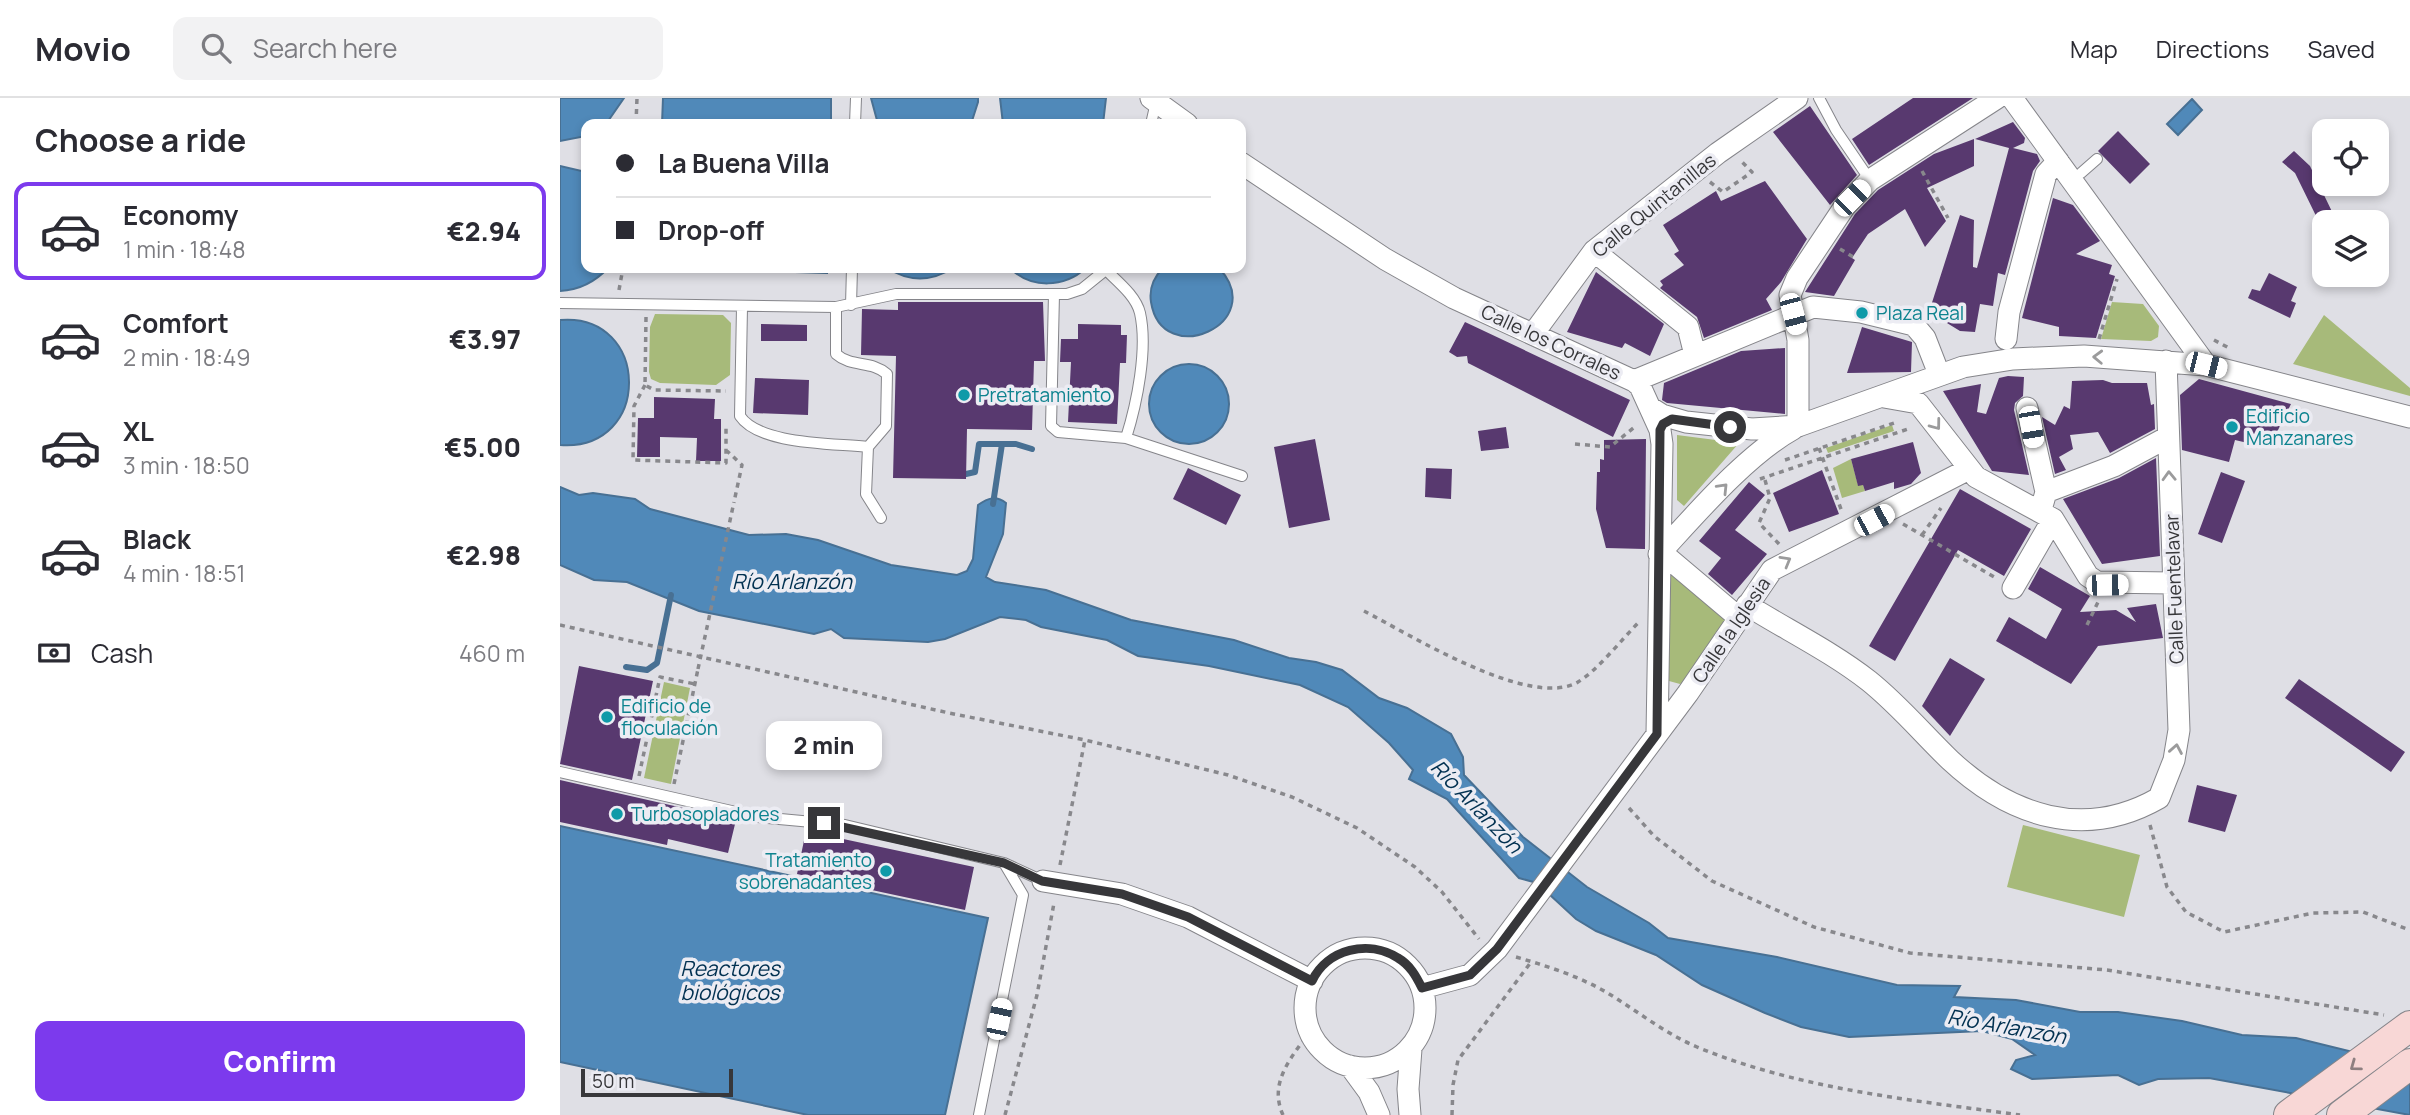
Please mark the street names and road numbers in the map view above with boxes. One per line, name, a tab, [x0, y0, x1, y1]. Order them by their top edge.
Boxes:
street label: Calle Quintanillas	[1587, 147, 1721, 263]
street label: Calle los Corrales	[1477, 298, 1625, 386]
street label: Calle Fuentelavar	[2158, 513, 2190, 665]
street label: Calle la Iglesia	[1686, 572, 1776, 688]

